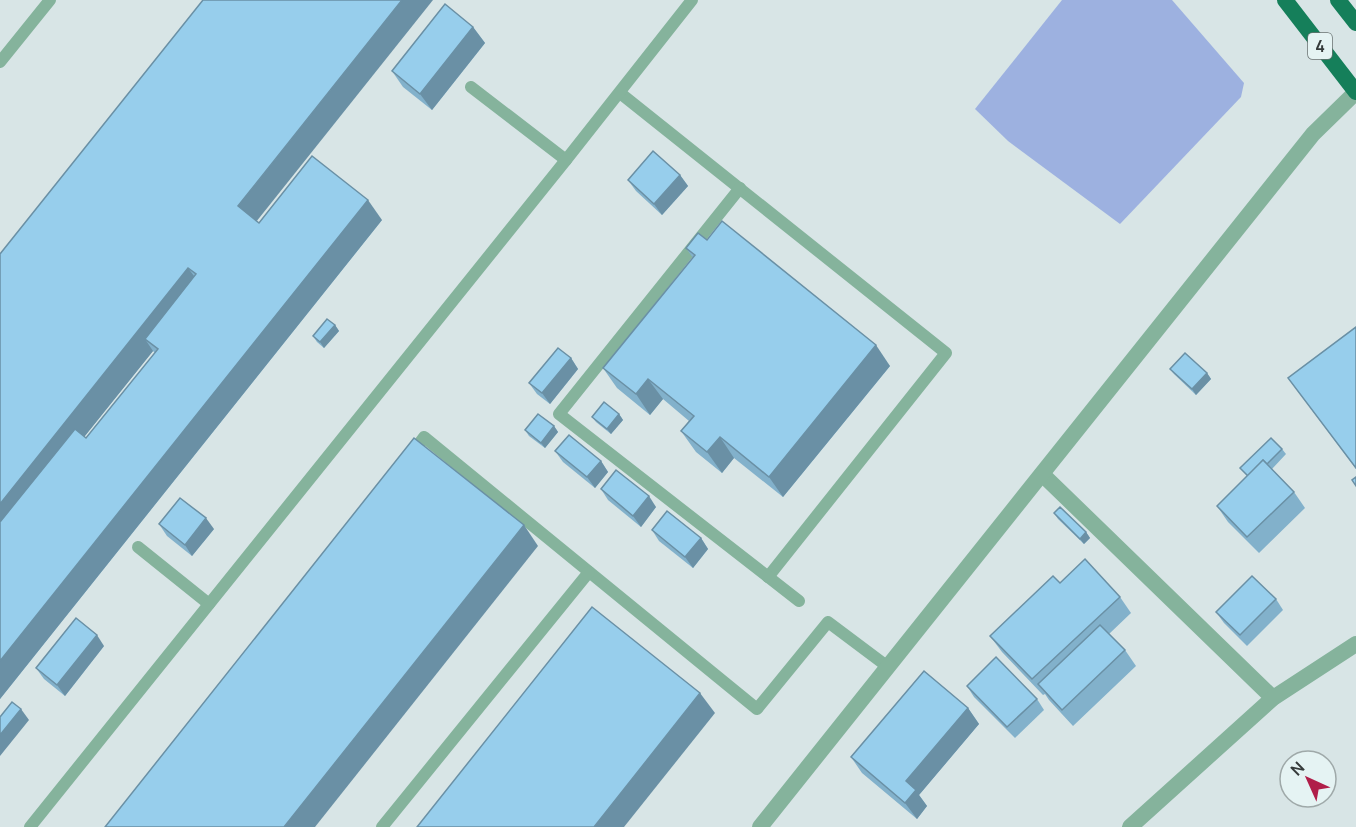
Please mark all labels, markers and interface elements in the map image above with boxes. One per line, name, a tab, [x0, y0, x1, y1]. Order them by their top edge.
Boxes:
road number: 4	[1308, 33, 1332, 59]
north arrow	[1278, 749, 1338, 809]
text: N	[1286, 757, 1309, 780]

